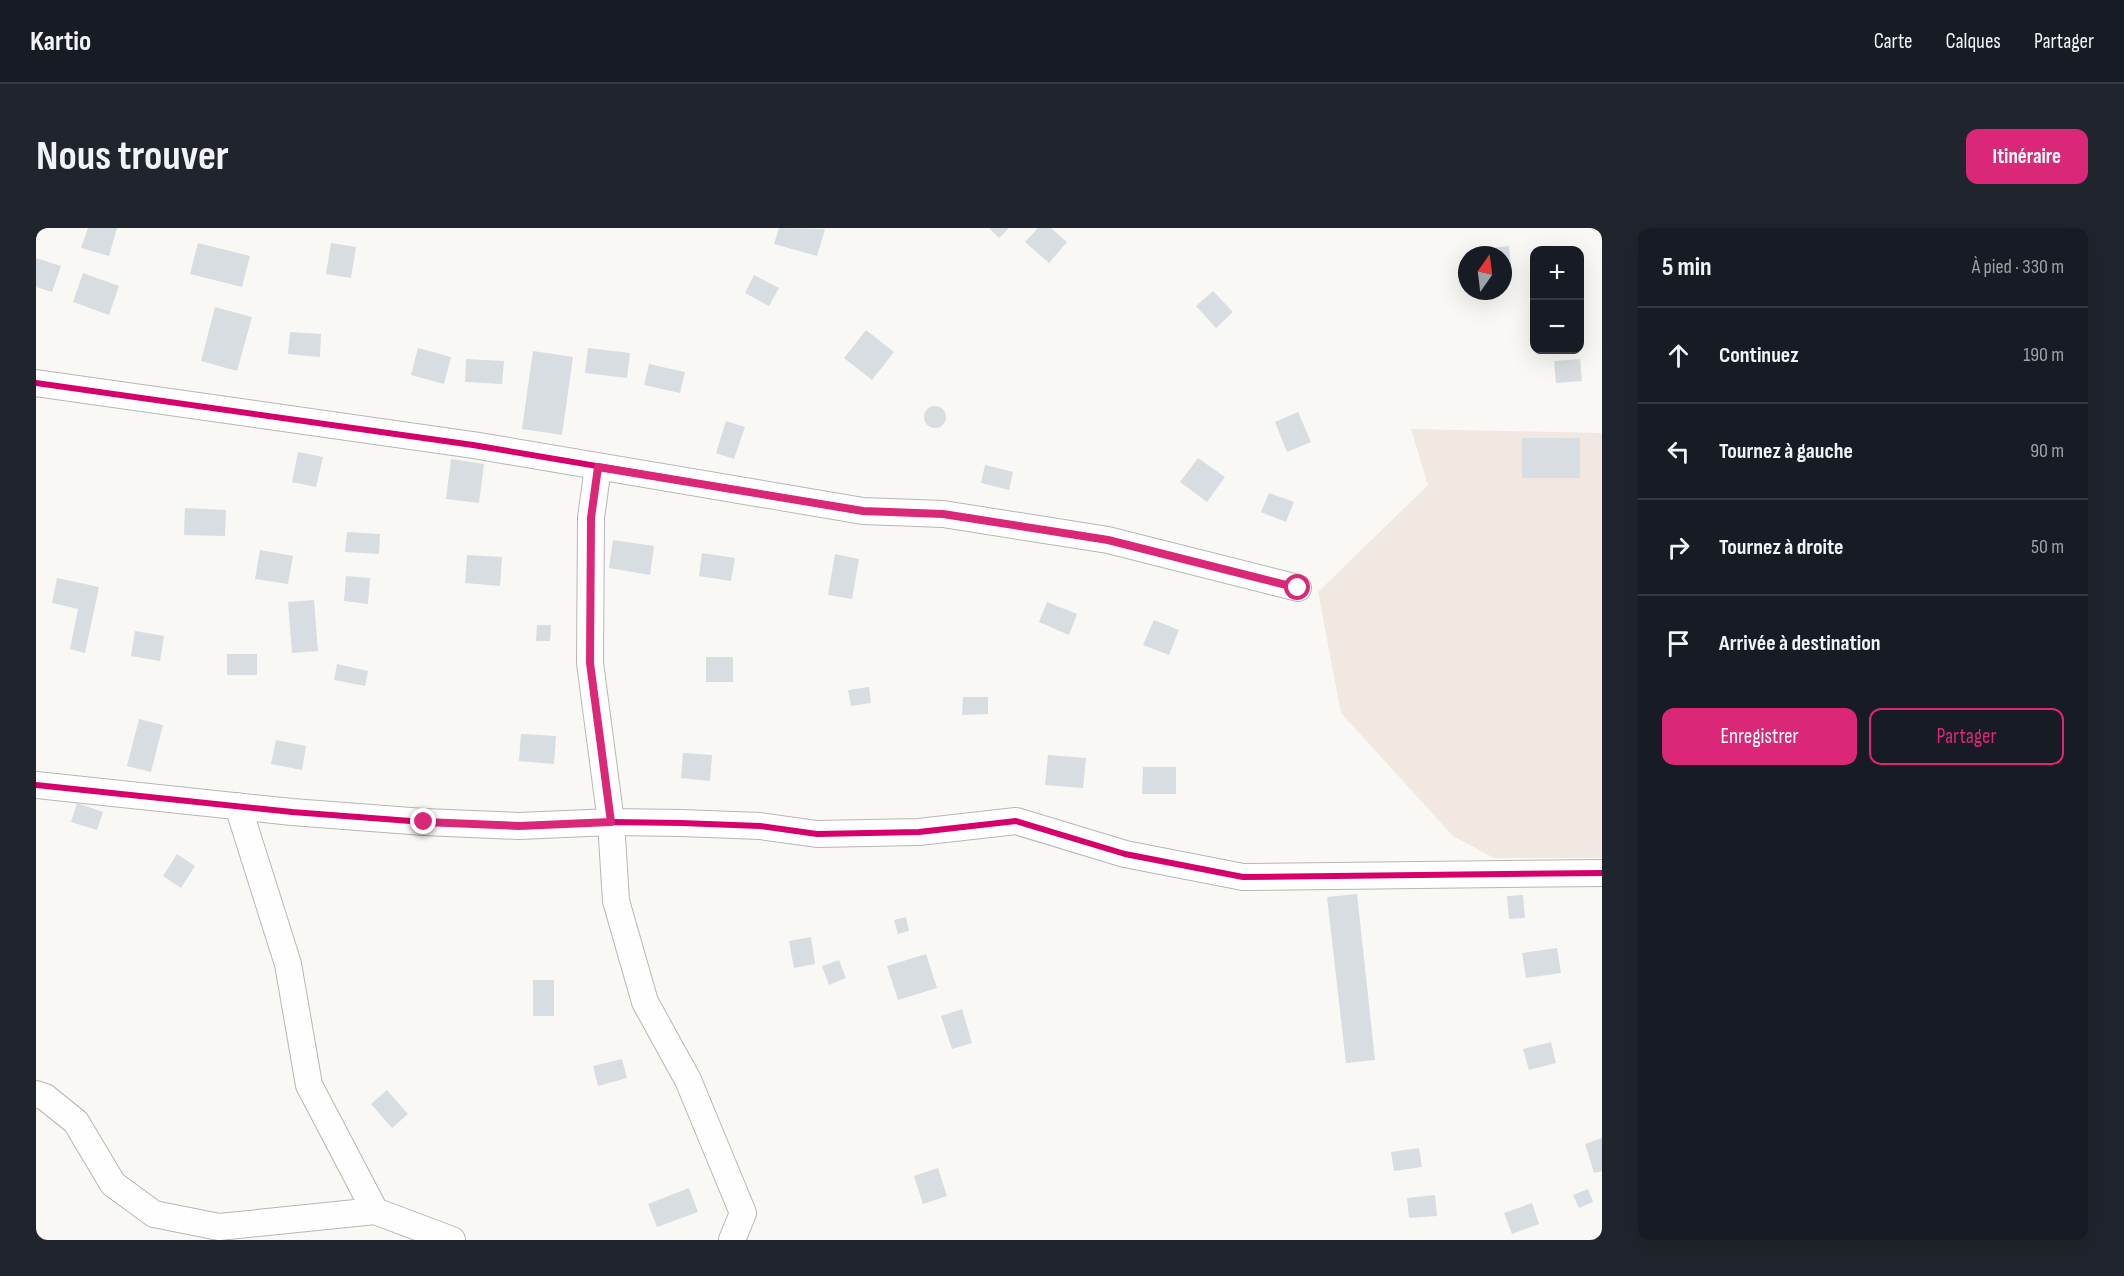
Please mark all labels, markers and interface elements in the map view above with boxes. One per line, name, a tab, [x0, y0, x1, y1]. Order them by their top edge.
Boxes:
text: Kartio	[30, 25, 91, 58]
text: Carte	[1874, 29, 1913, 54]
text: Calques	[1946, 29, 2001, 54]
text: Partager	[2034, 29, 2094, 54]
button: Itinéraire	[1966, 129, 2088, 184]
text: Nous trouver	[36, 131, 229, 182]
north arrow	[1458, 246, 1512, 300]
map controls	[1530, 246, 1584, 354]
button: +	[1530, 246, 1584, 300]
text: 5 min	[1662, 252, 1712, 283]
text: À pied · 330 m	[1972, 255, 2064, 279]
button: −	[1530, 300, 1584, 354]
icon: ahead	[1662, 339, 1695, 372]
text: Continuez	[1719, 342, 1799, 369]
text: 190 m	[2023, 343, 2064, 367]
icon: left	[1662, 435, 1695, 468]
text: Tournez à gauche	[1719, 438, 1853, 465]
text: 90 m	[2030, 439, 2064, 463]
icon: right	[1662, 531, 1695, 564]
text: Tournez à droite	[1719, 534, 1844, 561]
text: 50 m	[2031, 535, 2064, 559]
route start	[1284, 574, 1310, 600]
icon: arrive	[1662, 627, 1695, 660]
text: Arrivée à destination	[1719, 630, 1881, 657]
button: Enregistrer	[1662, 708, 1857, 765]
button: Partager	[1869, 708, 2064, 765]
route end	[410, 808, 436, 834]

